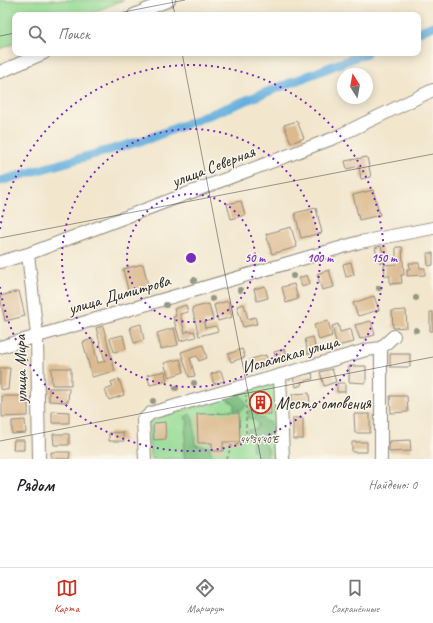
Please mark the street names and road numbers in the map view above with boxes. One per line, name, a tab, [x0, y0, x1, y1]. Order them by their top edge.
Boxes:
street label: улица Северная	[168, 141, 259, 192]
street label: улица Димитрова	[65, 269, 174, 319]
street label: Исламская улица	[239, 330, 343, 378]
street label: улица Мира	[9, 333, 32, 404]

